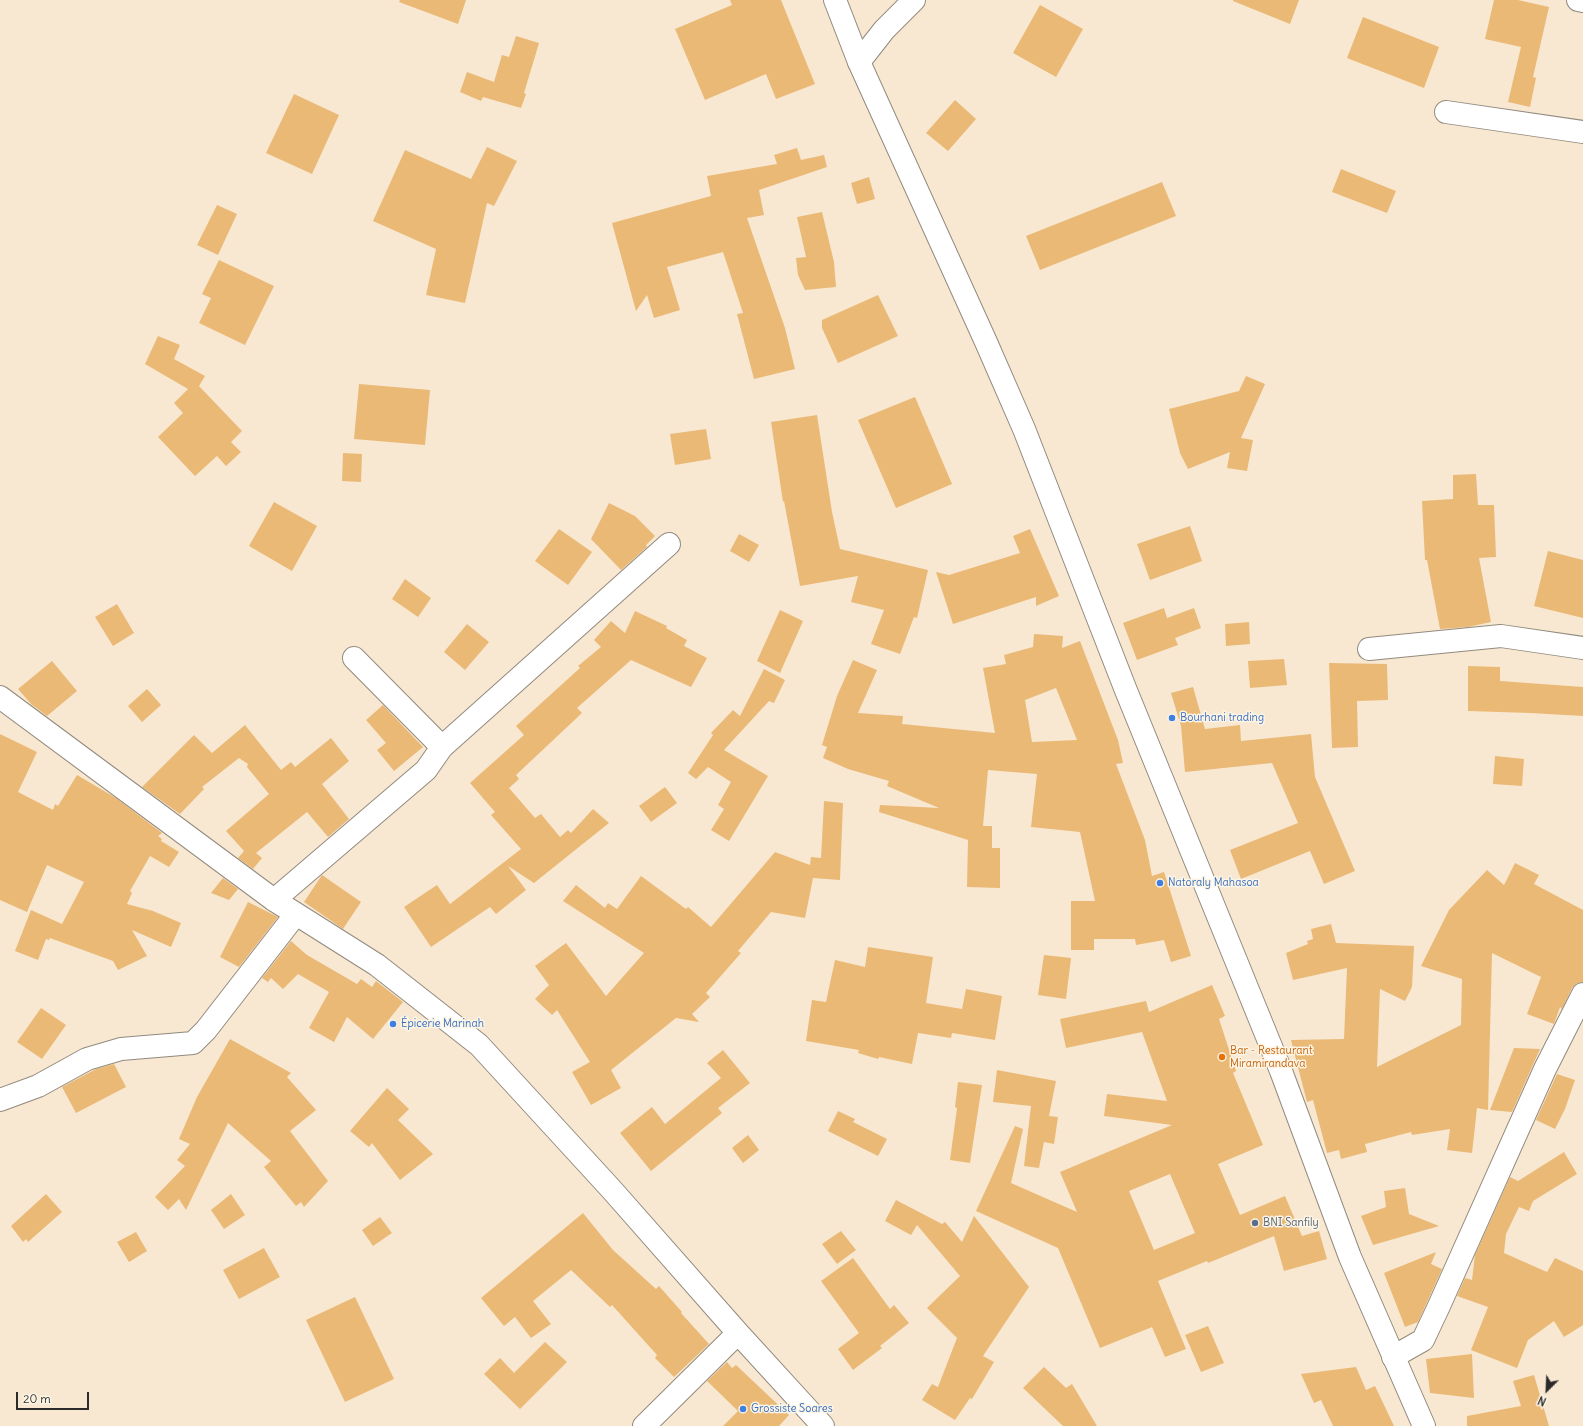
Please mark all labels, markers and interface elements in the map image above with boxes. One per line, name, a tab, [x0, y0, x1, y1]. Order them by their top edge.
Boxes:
place label: Bourhani trading	[1180, 711, 1264, 725]
marker: Bourhani trading	[1167, 713, 1177, 723]
place label: Natoraly Mahasoa	[1168, 876, 1259, 890]
marker: Natoraly Mahasoa	[1155, 878, 1165, 888]
place label: Épicerie Marinah	[401, 1017, 484, 1031]
marker: Épicerie Marinah	[388, 1019, 398, 1029]
place label: Bar - Restaurant Miramirandava	[1230, 1044, 1313, 1070]
marker: Bar - Restaurant Miramirandava	[1217, 1052, 1227, 1062]
place label: BNI Sanfily	[1263, 1216, 1319, 1230]
marker: BNI Sanfily	[1250, 1218, 1260, 1228]
north arrow	[1527, 1370, 1567, 1410]
scale bar	[18, 1384, 91, 1410]
text: 20 m	[23, 1391, 51, 1406]
text: N	[1536, 1393, 1548, 1409]
place label: Grossiste Soares	[751, 1402, 833, 1416]
marker: Grossiste Soares	[738, 1404, 748, 1414]

